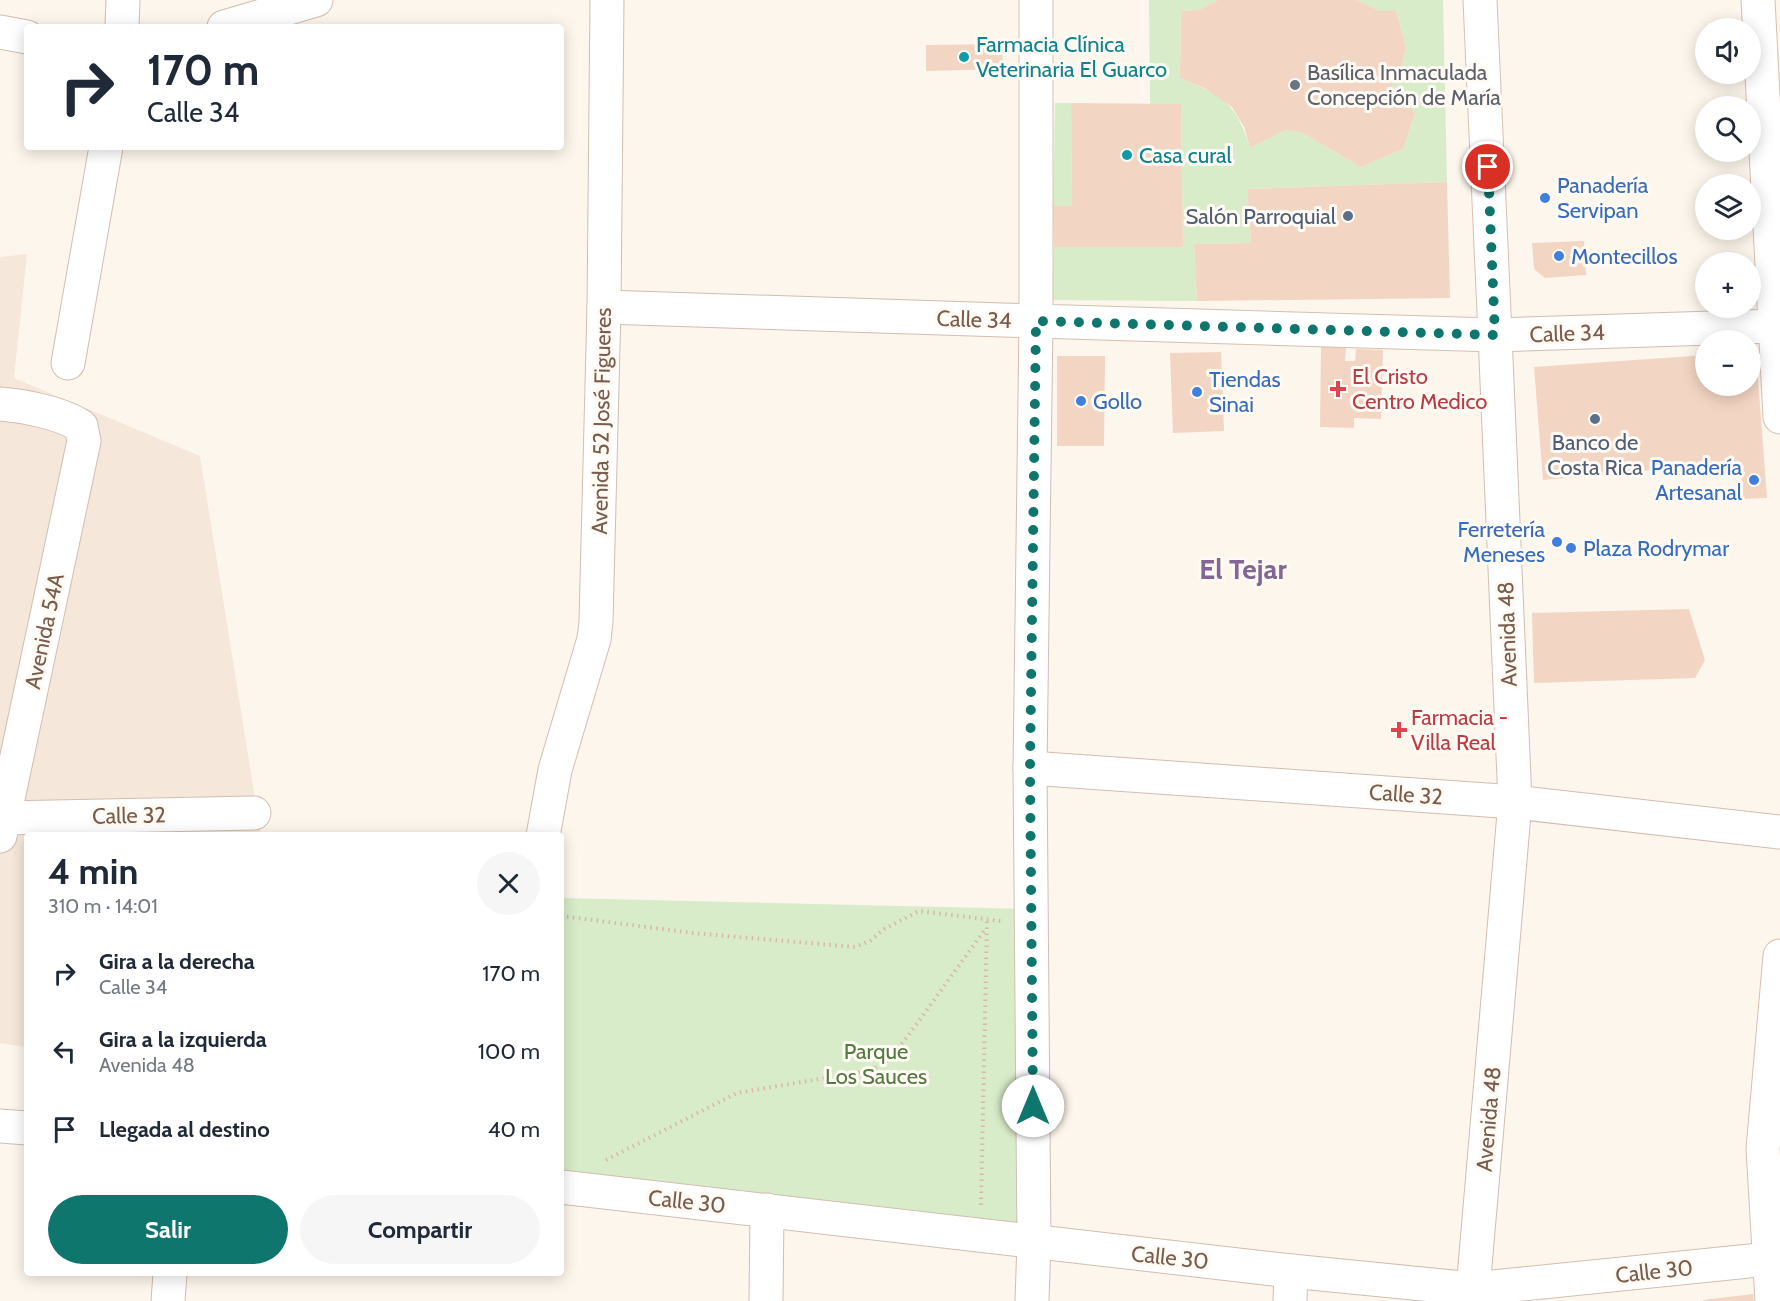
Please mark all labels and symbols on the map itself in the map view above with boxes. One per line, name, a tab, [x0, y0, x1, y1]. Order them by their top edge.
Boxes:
place label: Farmacia Clínica Veterinaria El Guarco	[976, 31, 1167, 83]
marker: Farmacia Clínica Veterinaria El Guarco	[957, 50, 971, 64]
place label: Basílica Inmaculada Concepción de María	[1307, 59, 1501, 111]
marker: Basílica Inmaculada Concepción de María	[1288, 78, 1302, 92]
pin	[1462, 141, 1513, 192]
place label: Casa cural	[1139, 142, 1233, 169]
marker: Casa cural	[1120, 148, 1134, 162]
place label: Panadería Servipan	[1557, 172, 1649, 224]
marker: Panadería Servipan	[1538, 191, 1552, 205]
place label: Salón Parroquial	[1185, 203, 1337, 230]
marker: Salón Parroquial	[1341, 209, 1355, 223]
place label: Montecillos	[1571, 243, 1678, 270]
marker: Montecillos	[1552, 249, 1566, 263]
street label: Calle 34	[936, 305, 1012, 334]
street label: Avenida 52 José Figueres	[586, 307, 617, 535]
street label: Calle 34	[1529, 319, 1605, 348]
place label: El Cristo Centro Medico	[1352, 363, 1487, 415]
place label: Tiendas Sinai	[1209, 366, 1281, 418]
marker: El Cristo Centro Medico	[1329, 380, 1347, 398]
marker: Tiendas Sinai	[1190, 385, 1204, 399]
place label: Gollo	[1093, 388, 1142, 415]
marker: Gollo	[1074, 394, 1088, 408]
marker: Banco de Costa Rica	[1588, 412, 1602, 426]
place label: Banco de Costa Rica	[1547, 429, 1643, 481]
place label: Panadería Artesanal	[1651, 454, 1743, 506]
marker: Panadería Artesanal	[1747, 473, 1761, 487]
place label: Ferretería Meneses	[1458, 516, 1545, 568]
marker: Ferretería Meneses	[1550, 535, 1564, 549]
place label: Plaza Rodrymar	[1583, 535, 1729, 562]
marker: Plaza Rodrymar	[1564, 541, 1578, 555]
district label: El Tejar	[1199, 552, 1287, 586]
street label: Avenida 54A	[19, 570, 70, 691]
street label: Avenida 48	[1492, 581, 1523, 687]
place label: Farmacia - Villa Real	[1411, 704, 1508, 756]
marker: Farmacia - Villa Real	[1392, 723, 1406, 737]
street label: Calle 32	[1368, 778, 1444, 811]
street label: Calle 32	[92, 801, 166, 830]
park label: Parque Los Sauces	[825, 1038, 927, 1090]
street label: Avenida 48	[1470, 1065, 1507, 1173]
position arrow	[1001, 1074, 1065, 1138]
street label: Calle 30	[647, 1184, 727, 1219]
street label: Calle 30	[1130, 1240, 1210, 1275]
street label: Calle 30	[1614, 1254, 1694, 1289]

